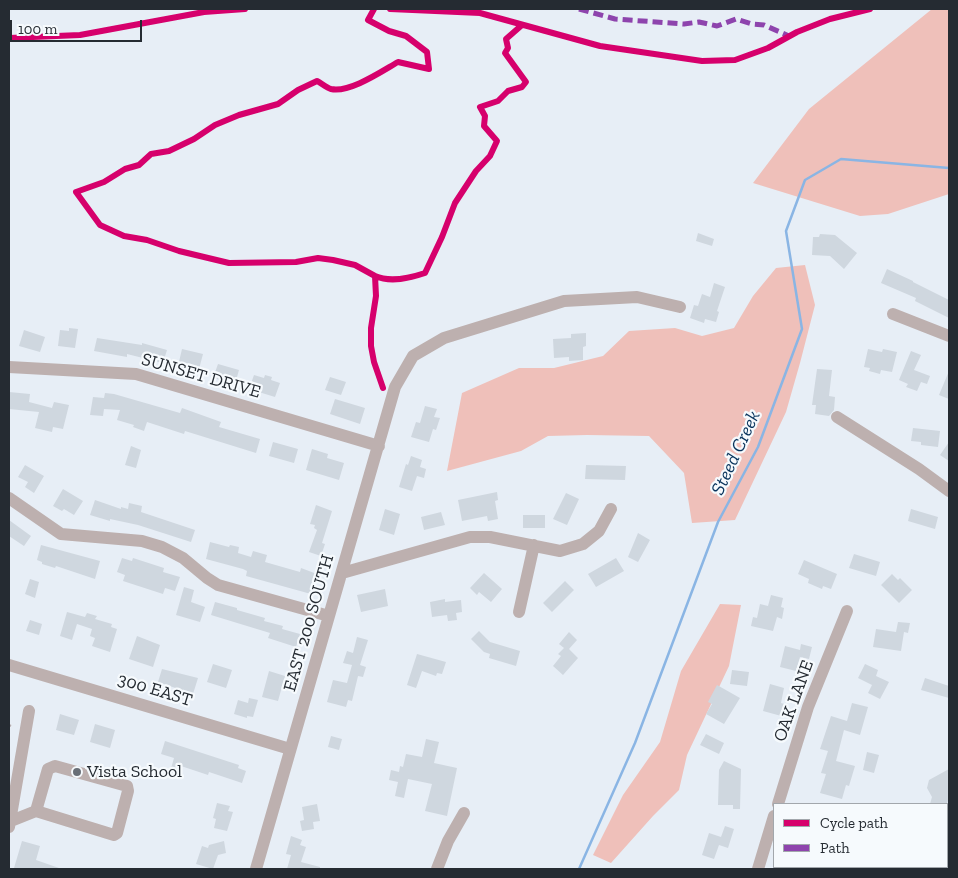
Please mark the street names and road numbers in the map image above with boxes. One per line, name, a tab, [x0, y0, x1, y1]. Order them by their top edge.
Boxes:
street label: SUNSET DRIVE	[139, 349, 263, 403]
street label: EAST 200 SOUTH	[279, 552, 339, 694]
street label: OAK LANE	[769, 657, 819, 745]
street label: 300 EAST	[115, 668, 195, 712]

